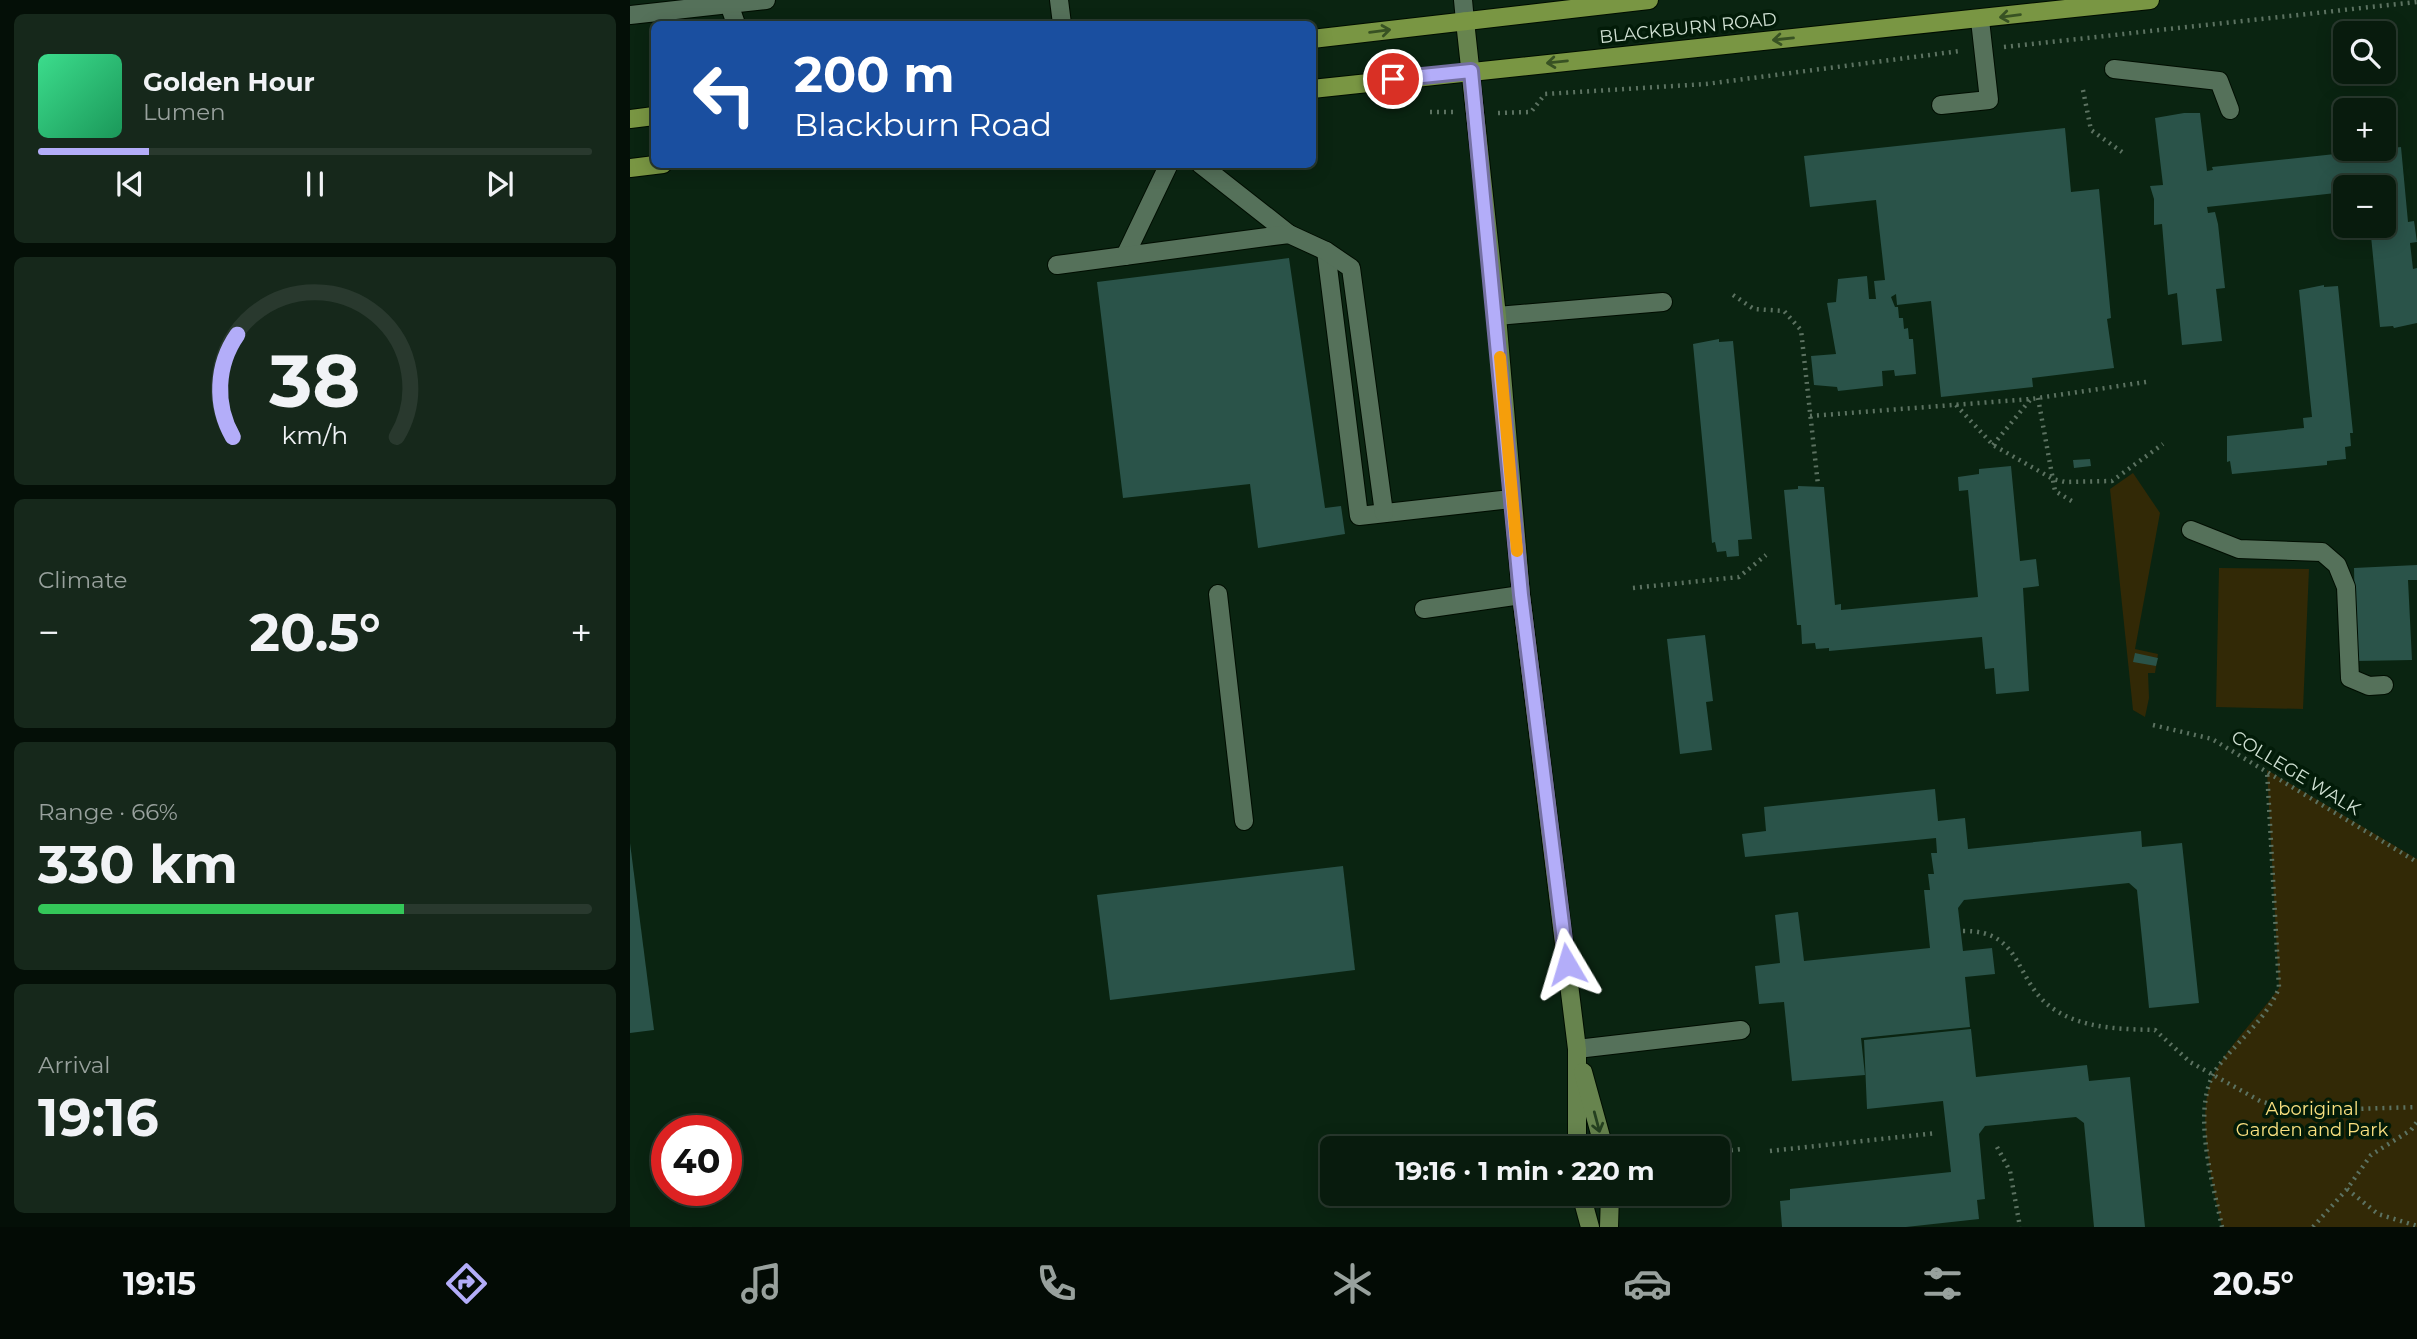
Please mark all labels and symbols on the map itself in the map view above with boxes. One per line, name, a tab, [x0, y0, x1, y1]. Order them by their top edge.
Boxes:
street label: BLACKBURN ROAD	[1598, 8, 1778, 48]
one-way arrow	[1999, 10, 2021, 23]
one-way arrow	[1368, 24, 1391, 37]
one-way arrow	[1773, 33, 1795, 46]
pin	[1363, 49, 1423, 109]
one-way arrow	[1546, 56, 1569, 69]
street label: COLLEGE WALK	[2227, 726, 2365, 820]
position arrow	[1530, 927, 1604, 1001]
park label: Aboriginal Garden and Park	[2236, 1098, 2388, 1141]
one-way arrow	[1591, 1110, 1604, 1133]
speed limit sign: 40	[651, 1115, 742, 1206]

